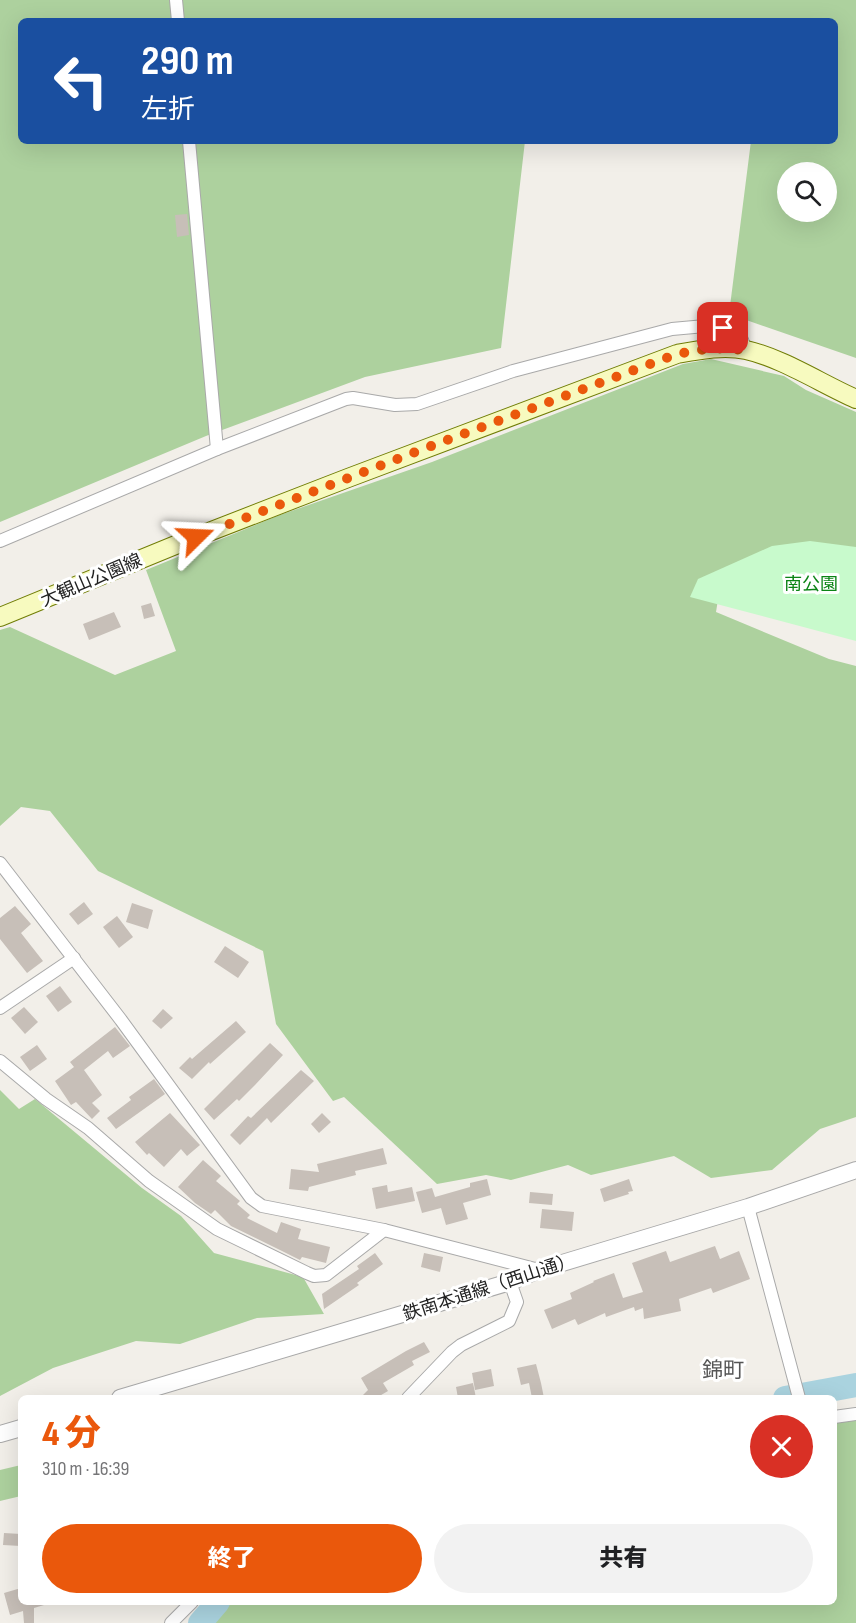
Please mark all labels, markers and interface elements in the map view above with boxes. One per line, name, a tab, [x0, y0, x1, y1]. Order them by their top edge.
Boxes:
text: 290 m	[141, 36, 234, 87]
icon: left	[42, 42, 120, 120]
text: 左折	[141, 94, 195, 126]
map controls	[777, 162, 837, 222]
button: search	[777, 162, 837, 222]
pin	[697, 302, 748, 353]
icon: arrive	[706, 311, 739, 344]
position arrow	[164, 505, 228, 569]
street label: 大観山公園線	[37, 550, 145, 611]
park label: 南公園	[784, 574, 838, 595]
street label: 鉄南本通線（西山通）	[400, 1250, 578, 1325]
district label: 錦町	[702, 1358, 744, 1383]
text: 4 分	[42, 1413, 101, 1456]
button: close	[750, 1415, 813, 1478]
text: 310 m · 16:39	[42, 1457, 129, 1481]
button: 終了	[42, 1524, 422, 1593]
button: 共有	[434, 1524, 813, 1593]

